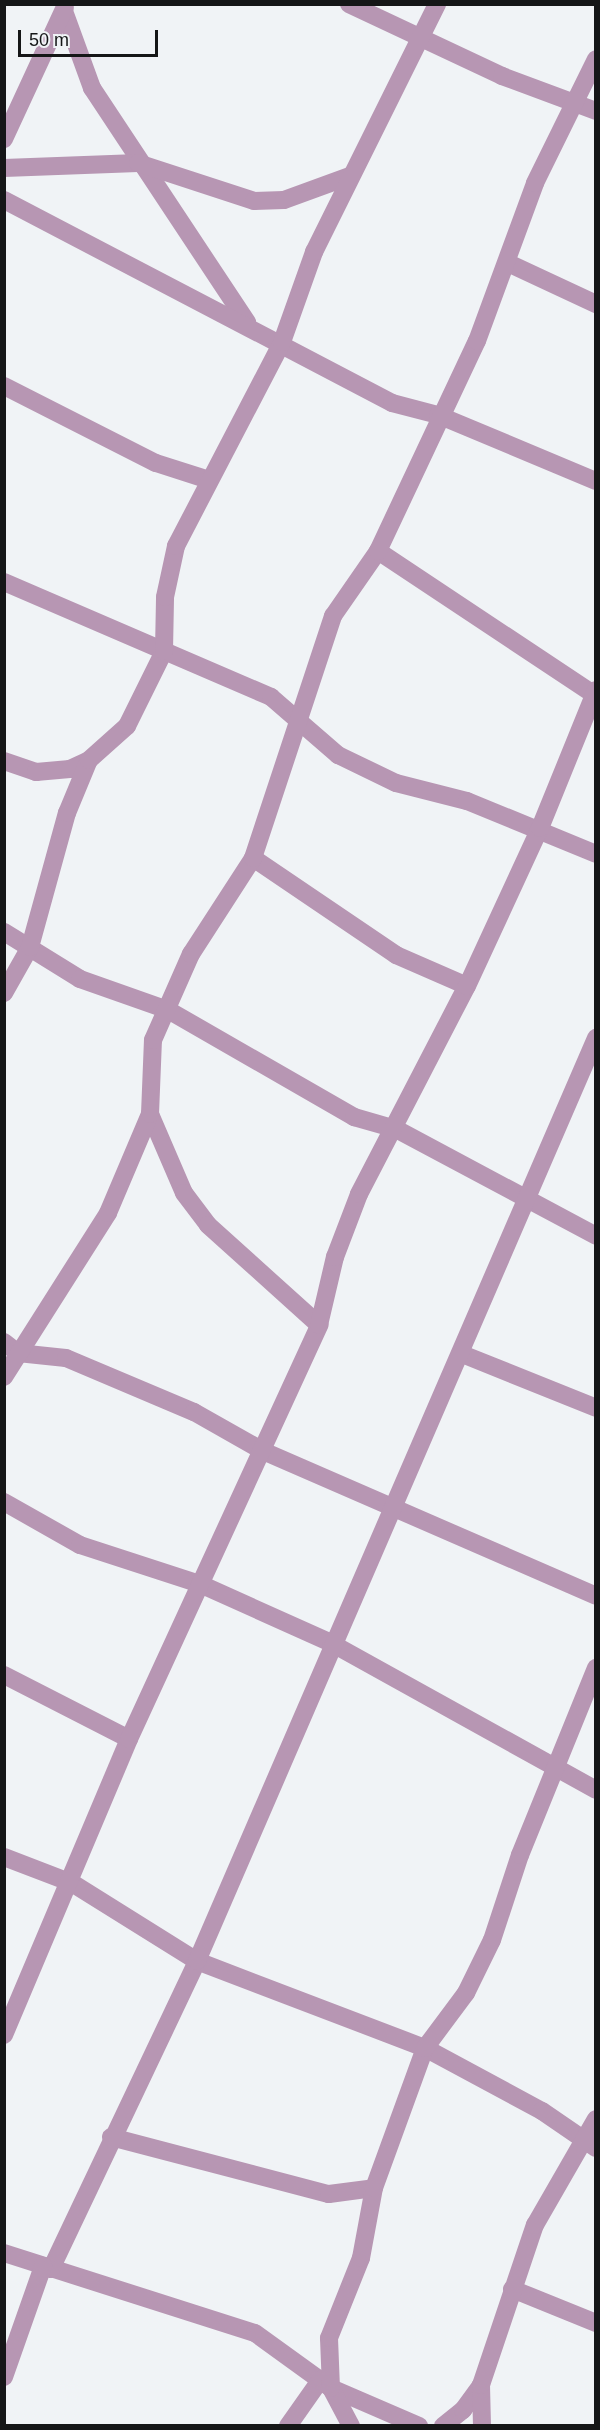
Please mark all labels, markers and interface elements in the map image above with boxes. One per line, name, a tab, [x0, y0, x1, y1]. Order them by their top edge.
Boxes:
scale bar	[21, 18, 160, 56]
text: 50 m	[29, 30, 69, 50]

